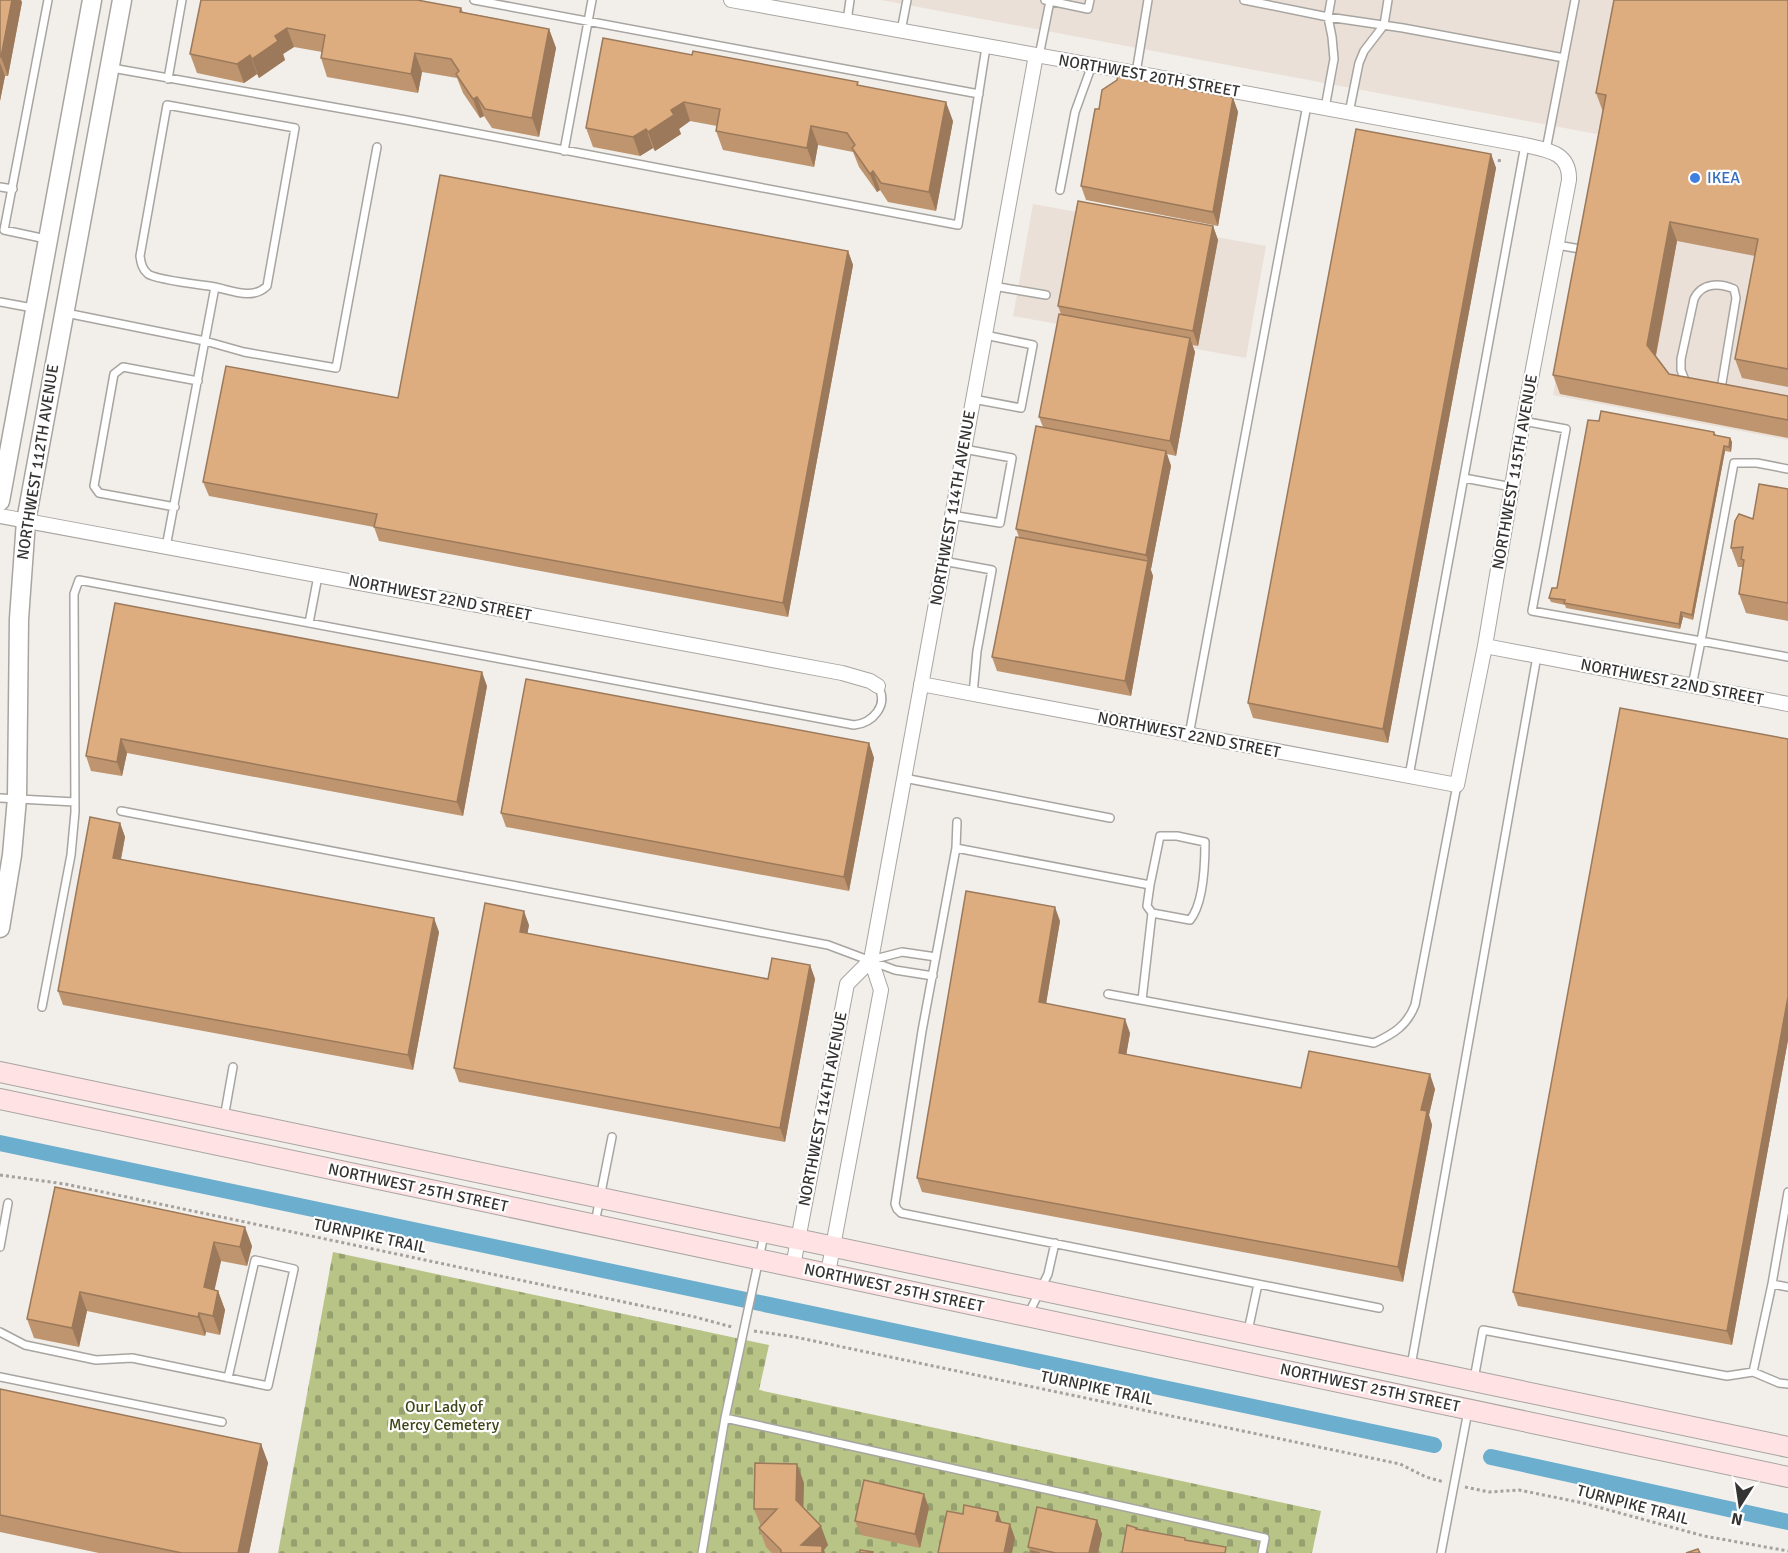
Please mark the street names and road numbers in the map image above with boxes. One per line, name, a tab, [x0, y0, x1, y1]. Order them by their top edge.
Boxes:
street label: NORTHWEST 20TH STREET	[1057, 50, 1241, 102]
street label: NORTHWEST 112TH AVENUE	[13, 363, 63, 561]
street label: NORTHWEST 115TH AVENUE	[1488, 373, 1542, 571]
street label: NORTHWEST 114TH AVENUE	[926, 409, 980, 607]
street label: NORTHWEST 22ND STREET	[347, 570, 533, 626]
street label: NORTHWEST 22ND STREET	[1579, 654, 1765, 710]
street label: NORTHWEST 22ND STREET	[1096, 707, 1282, 763]
street label: NORTHWEST 114TH AVENUE	[794, 1010, 852, 1208]
street label: NORTHWEST 25TH STREET	[326, 1159, 510, 1217]
street label: TURNPIKE TRAIL	[312, 1214, 428, 1258]
street label: NORTHWEST 25TH STREET	[802, 1259, 986, 1317]
street label: NORTHWEST 25TH STREET	[1278, 1359, 1462, 1417]
street label: TURNPIKE TRAIL	[1039, 1366, 1155, 1410]
street label: TURNPIKE TRAIL	[1575, 1480, 1691, 1530]

